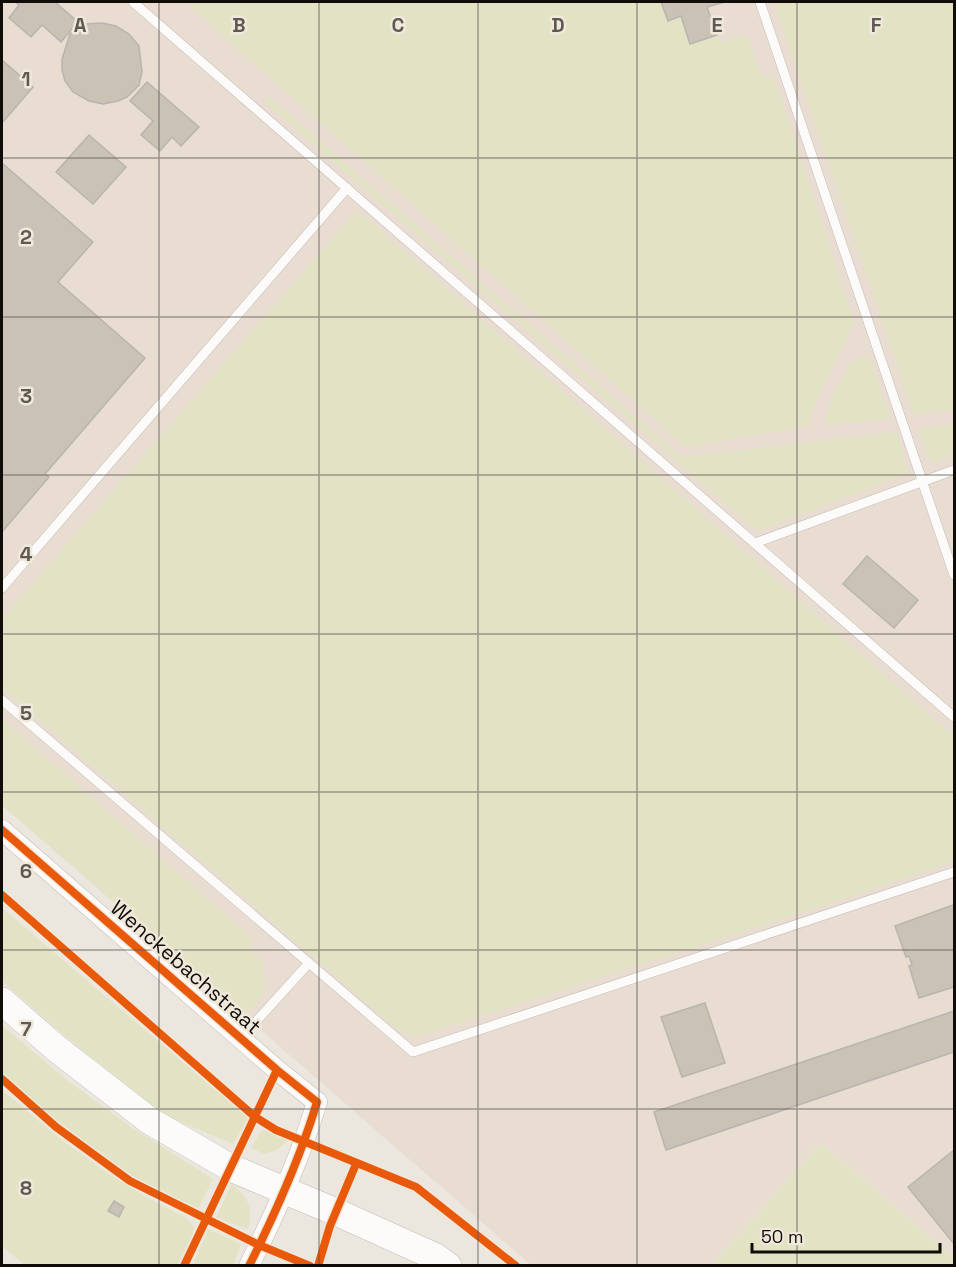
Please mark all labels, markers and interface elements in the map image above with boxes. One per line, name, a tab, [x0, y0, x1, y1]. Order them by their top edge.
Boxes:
text: A	[74, 12, 87, 38]
text: B	[232, 12, 246, 38]
text: C	[392, 12, 405, 38]
text: D	[551, 12, 565, 38]
text: E	[711, 12, 723, 38]
text: F	[871, 12, 882, 38]
text: 1	[21, 66, 31, 92]
text: 2	[20, 224, 32, 250]
text: 3	[20, 383, 32, 409]
text: 4	[20, 541, 33, 567]
text: 5	[20, 700, 32, 726]
text: 6	[20, 858, 32, 884]
street label: Wenckebachstraat	[105, 894, 267, 1040]
text: 7	[20, 1016, 32, 1042]
text: 8	[20, 1175, 32, 1201]
scale bar	[752, 1216, 940, 1254]
text: 50 m	[761, 1225, 803, 1248]

